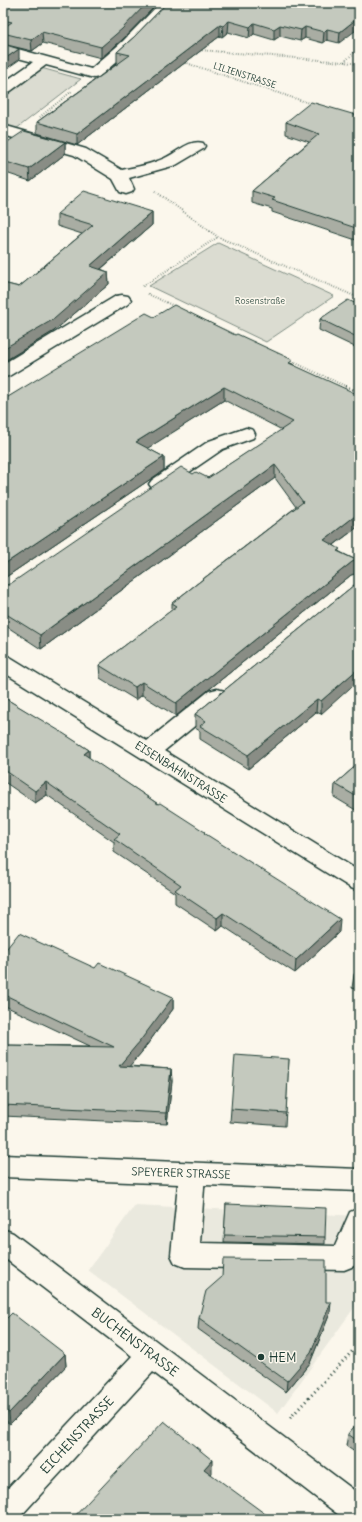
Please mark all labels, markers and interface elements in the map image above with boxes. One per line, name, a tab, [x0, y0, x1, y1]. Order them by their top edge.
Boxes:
street label: LILIENSTRASSE	[212, 60, 278, 90]
park label: Rosenstraße	[235, 295, 285, 306]
street label: EISENBAHNSTRASSE	[132, 738, 230, 806]
street label: SPEYERER STRASSE	[131, 1164, 231, 1182]
street label: BUCHENSTRASSE	[88, 1304, 182, 1380]
place label: HEM	[269, 1349, 297, 1366]
marker: HEM	[256, 1352, 266, 1362]
street label: EICHENSTRASSE	[37, 1392, 118, 1477]

